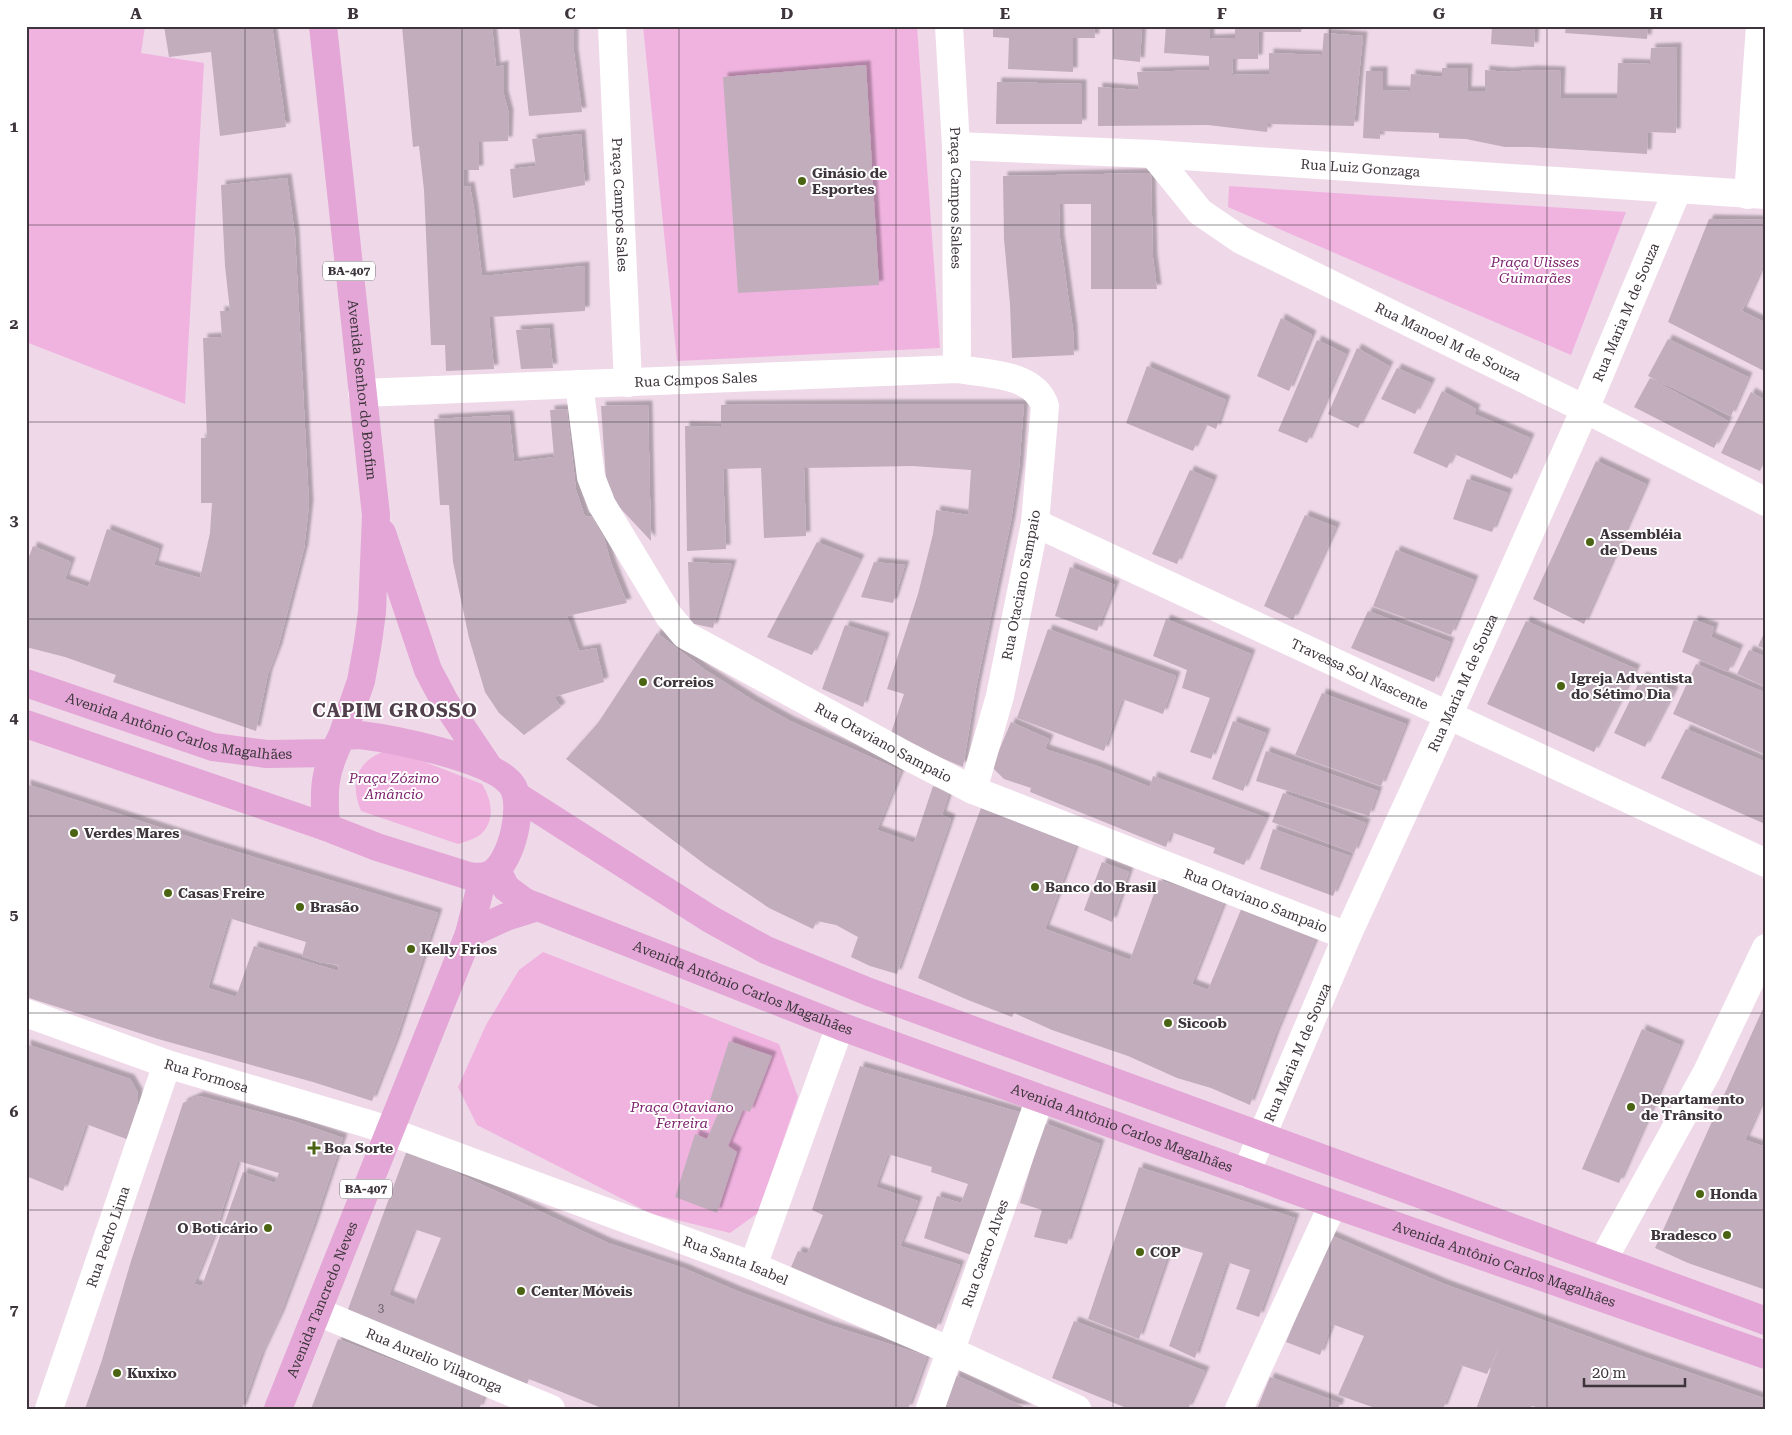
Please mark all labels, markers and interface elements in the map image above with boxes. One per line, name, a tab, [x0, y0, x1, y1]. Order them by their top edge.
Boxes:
text: A	[130, 4, 142, 23]
text: B	[347, 4, 359, 23]
text: C	[564, 4, 576, 23]
text: D	[781, 4, 794, 23]
text: E	[1000, 4, 1010, 23]
text: F	[1217, 4, 1227, 23]
text: G	[1433, 4, 1446, 23]
text: H	[1649, 4, 1663, 23]
text: 1	[10, 117, 19, 136]
street label: Praça Campos Salees	[947, 126, 965, 269]
street label: Praça Campos Sales	[609, 137, 631, 273]
street label: Rua Luiz Gonzaga	[1300, 156, 1421, 180]
place label: Ginásio de Esportes	[812, 165, 887, 197]
marker: Ginásio de Esportes	[796, 175, 808, 187]
street label: Rua Maria M de Souza	[1590, 240, 1662, 384]
park label: Praça Ulisses Guimarães	[1490, 254, 1580, 286]
road number: BA-407	[323, 262, 375, 280]
street label: Avenida Senhor do Bonfim	[345, 299, 380, 481]
street label: Rua Manoel M de Souza	[1372, 299, 1524, 385]
text: 2	[10, 314, 19, 333]
street label: Rua Campos Sales	[634, 369, 758, 390]
street label: Rua Otaciano Sampaio	[999, 508, 1043, 662]
text: 3	[10, 511, 19, 530]
place label: Assembléia de Deus	[1600, 526, 1682, 558]
marker: Assembléia de Deus	[1584, 536, 1596, 548]
street label: Rua Maria M de Souza	[1425, 611, 1501, 754]
street label: Travessa Sol Nascente	[1288, 635, 1431, 713]
place label: Igreja Adventista do Sétimo Dia	[1571, 670, 1693, 702]
place label: Correios	[653, 674, 714, 690]
marker: Correios	[637, 676, 649, 688]
marker: Igreja Adventista do Sétimo Dia	[1555, 680, 1567, 692]
street label: Avenida Antônio Carlos Magalhães	[64, 689, 293, 762]
district label: CAPIM GROSSO	[312, 699, 478, 722]
street label: Rua Otaviano Sampaio	[812, 699, 955, 786]
text: 4	[10, 708, 19, 727]
park label: Praça Zózimo Amâncio	[348, 770, 439, 802]
place label: Verdes Mares	[84, 825, 180, 841]
marker: Verdes Mares	[68, 827, 80, 839]
street label: Rua Otaviano Sampaio	[1182, 865, 1330, 936]
place label: Banco do Brasil	[1045, 879, 1157, 895]
marker: Banco do Brasil	[1029, 881, 1041, 893]
place label: Casas Freire	[178, 885, 265, 901]
marker: Casas Freire	[162, 887, 174, 899]
place label: Brasão	[310, 899, 359, 915]
marker: Brasão	[294, 901, 306, 913]
text: 5	[10, 905, 19, 924]
street label: Avenida Antônio Carlos Magalhães	[631, 937, 855, 1038]
place label: Kelly Frios	[421, 941, 497, 957]
marker: Kelly Frios	[405, 943, 417, 955]
street label: Rua Maria M de Souza	[1261, 980, 1334, 1124]
place label: Sicoob	[1178, 1015, 1227, 1031]
marker: Sicoob	[1162, 1017, 1174, 1029]
street label: Rua Formosa	[162, 1056, 251, 1096]
street label: Avenida Antônio Carlos Magalhães	[1009, 1080, 1235, 1175]
place label: Departamento de Trânsito	[1641, 1091, 1744, 1123]
park label: Praça Otaviano Ferreira	[629, 1099, 734, 1131]
marker: Departamento de Trânsito	[1625, 1101, 1637, 1113]
text: 6	[10, 1102, 19, 1121]
place label: Boa Sorte	[324, 1140, 393, 1156]
marker: Boa Sorte	[308, 1142, 320, 1154]
road number: BA-407	[340, 1180, 392, 1198]
street label: Rua Pedro Lima	[83, 1184, 133, 1290]
place label: Honda	[1710, 1186, 1758, 1202]
marker: Honda	[1694, 1188, 1706, 1200]
street label: Rua Castro Alves	[959, 1197, 1012, 1309]
street label: Avenida Antônio Carlos Magalhães	[1391, 1218, 1618, 1310]
street label: Avenida Tancredo Neves	[283, 1219, 361, 1380]
place label: O Boticário	[177, 1220, 258, 1236]
marker: O Boticário	[262, 1222, 274, 1234]
place label: Bradesco	[1651, 1227, 1717, 1243]
marker: Bradesco	[1721, 1229, 1733, 1241]
street label: Rua Santa Isabel	[681, 1233, 791, 1288]
place label: COP	[1150, 1244, 1181, 1260]
marker: COP	[1134, 1246, 1146, 1258]
place label: Center Móveis	[531, 1283, 632, 1299]
marker: Center Móveis	[515, 1285, 527, 1297]
text: 7	[10, 1300, 19, 1319]
house number: 3	[378, 1302, 384, 1315]
street label: Rua Aurelio Vilaronga	[364, 1325, 505, 1396]
scale bar	[1584, 1355, 1686, 1387]
text: 20 m	[1592, 1364, 1627, 1382]
place label: Kuxixo	[127, 1365, 177, 1381]
marker: Kuxixo	[111, 1367, 123, 1379]

